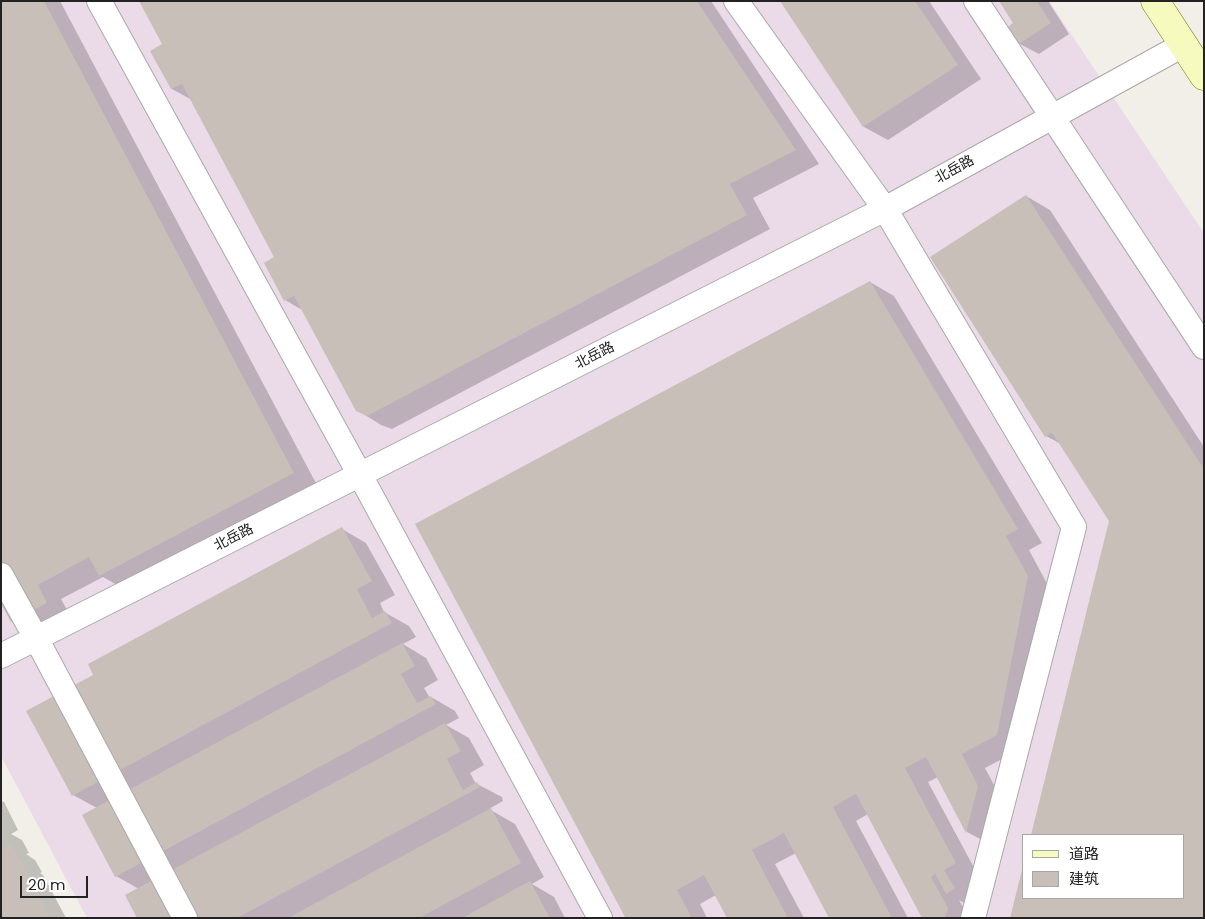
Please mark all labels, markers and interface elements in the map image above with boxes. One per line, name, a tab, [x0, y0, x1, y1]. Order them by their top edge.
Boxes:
street label: 北岳路	[933, 152, 977, 188]
street label: 北岳路	[572, 339, 618, 373]
street label: 北岳路	[211, 521, 257, 555]
legend	[1022, 834, 1185, 899]
text: 道路	[1069, 843, 1099, 864]
scale bar	[22, 866, 90, 898]
text: 建筑	[1069, 868, 1099, 889]
text: 20 m	[28, 874, 66, 895]

